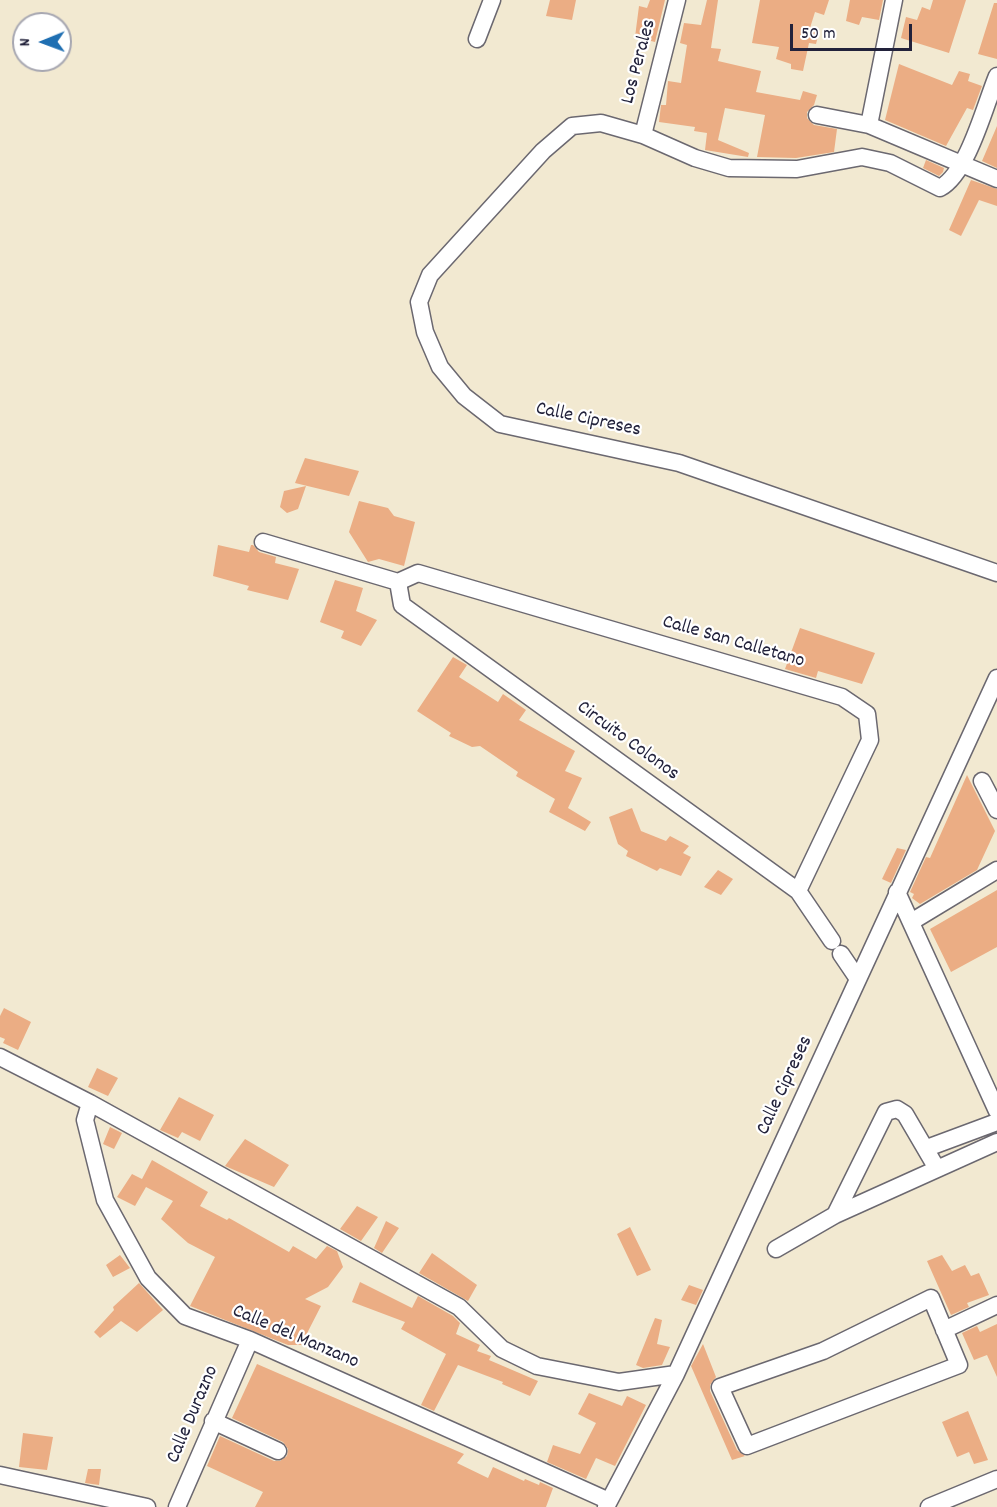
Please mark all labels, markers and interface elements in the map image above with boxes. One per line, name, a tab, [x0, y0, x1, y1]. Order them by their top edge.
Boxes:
north arrow	[12, 12, 72, 72]
scale bar	[793, 12, 914, 50]
street label: Los Perales	[617, 17, 663, 107]
text: 50 m	[801, 22, 836, 47]
text: N	[14, 38, 37, 46]
street label: Calle Cipreses	[533, 398, 643, 444]
street label: Calle San Calletano	[659, 611, 807, 675]
street label: Circuito Colonos	[571, 697, 683, 787]
street label: Calle Cipreses	[753, 1033, 819, 1139]
street label: Calle del Manzano	[228, 1301, 362, 1375]
street label: Calle Durazno	[163, 1363, 225, 1467]

